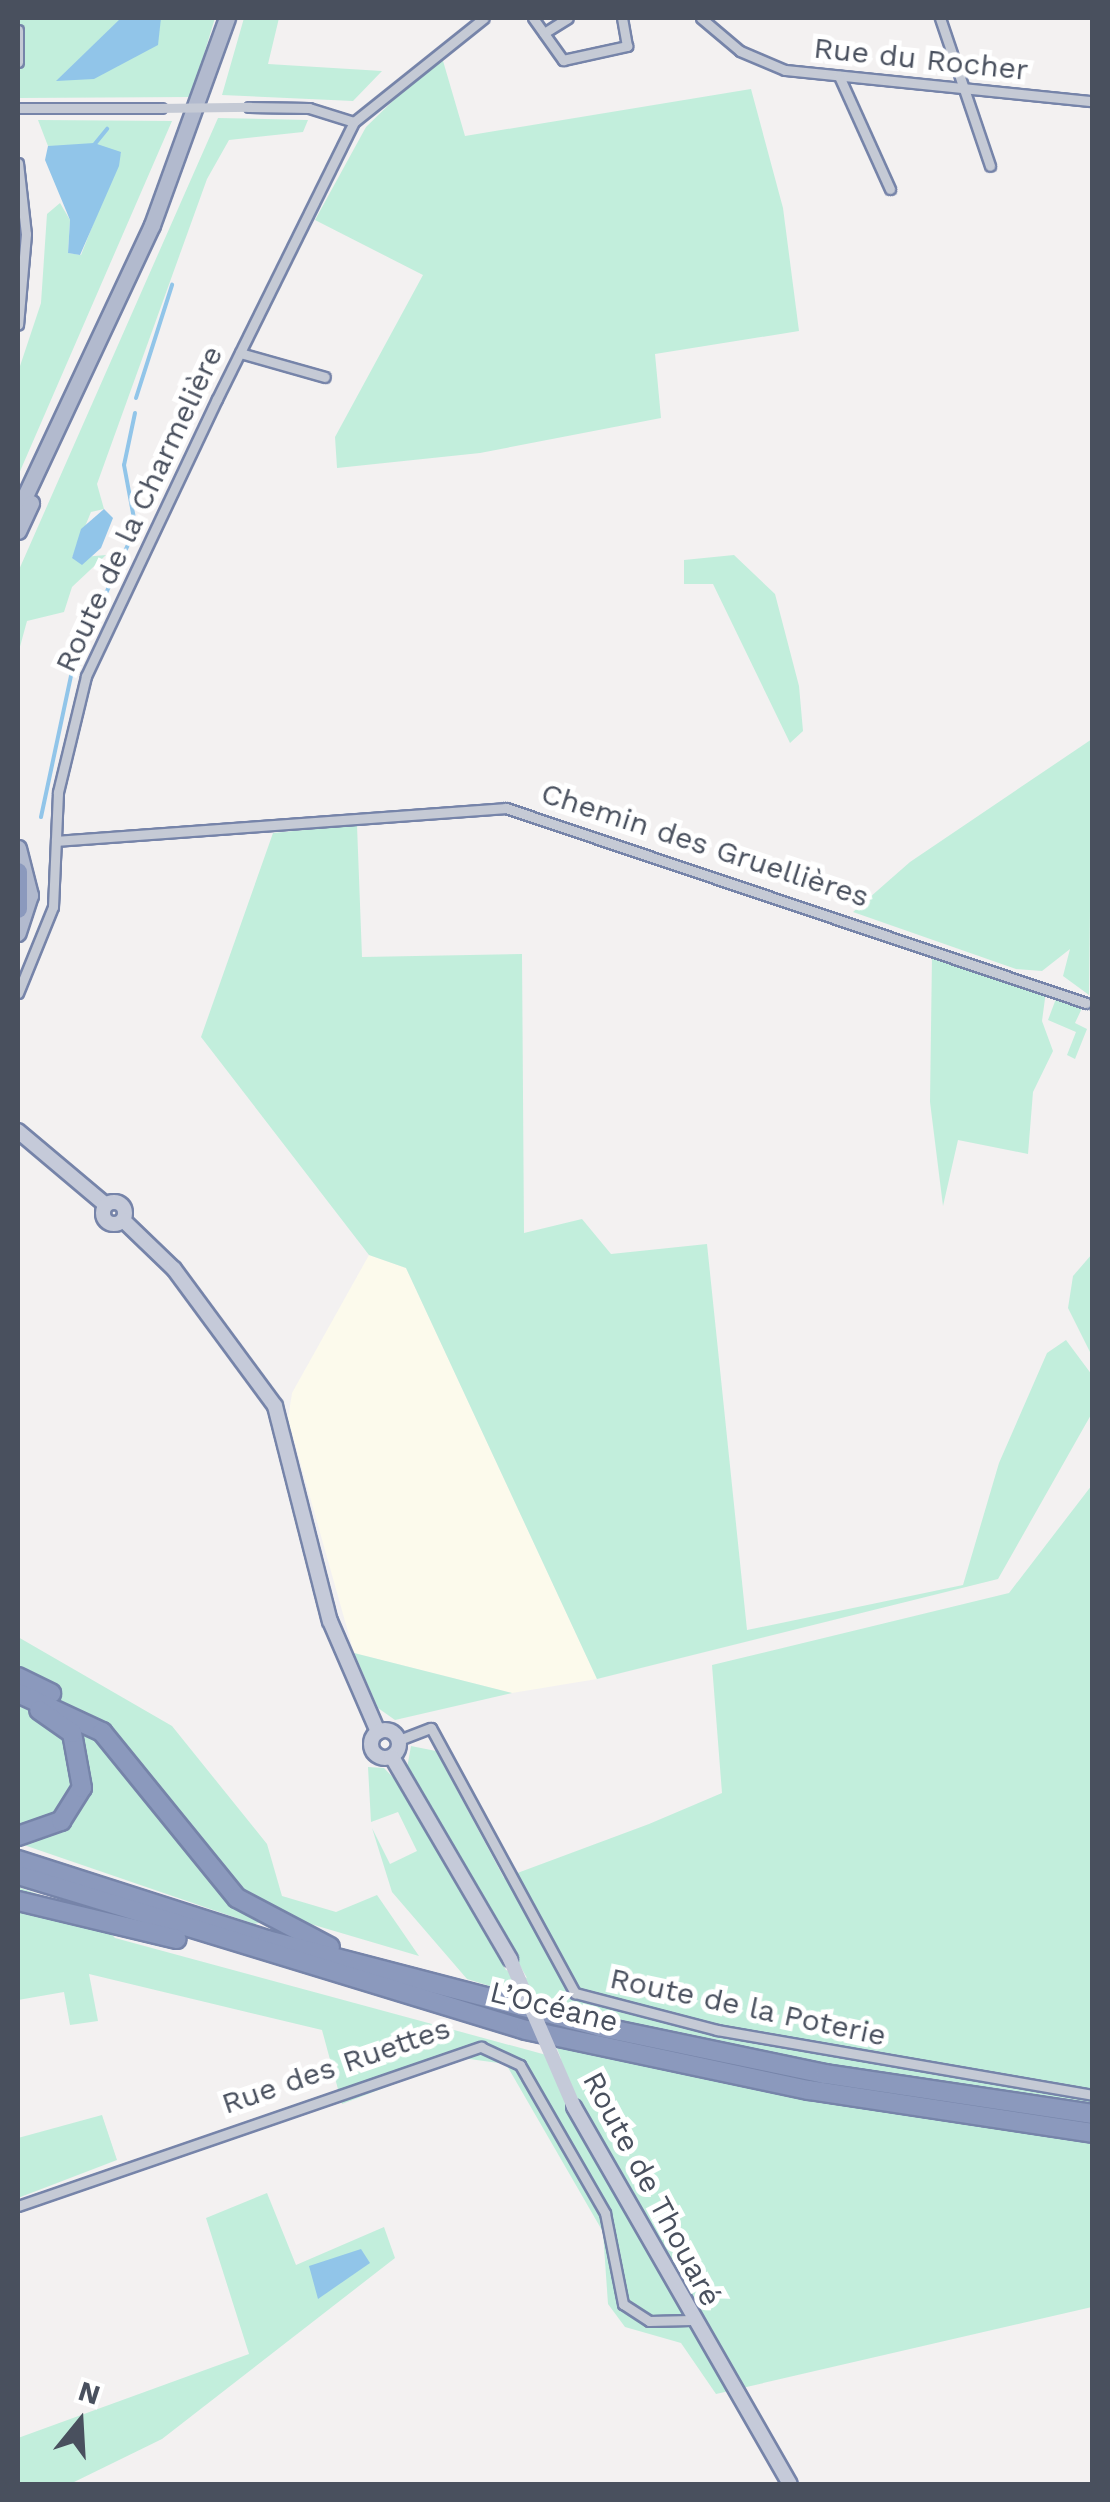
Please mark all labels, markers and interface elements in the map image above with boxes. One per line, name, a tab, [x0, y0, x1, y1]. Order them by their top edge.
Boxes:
street label: Rue du Rocher	[812, 30, 1030, 88]
street label: Route de la Charmelière	[47, 340, 231, 678]
street label: Chemin des Gruellières	[537, 775, 873, 915]
street label: Route de la Poterie	[606, 1960, 890, 2054]
street label: L’Océane	[486, 1974, 622, 2040]
street label: Rue des Ruettes	[217, 2010, 455, 2122]
street label: Route de Thouaré	[575, 2065, 729, 2313]
north arrow	[30, 2372, 130, 2472]
text: N	[74, 2374, 104, 2412]

